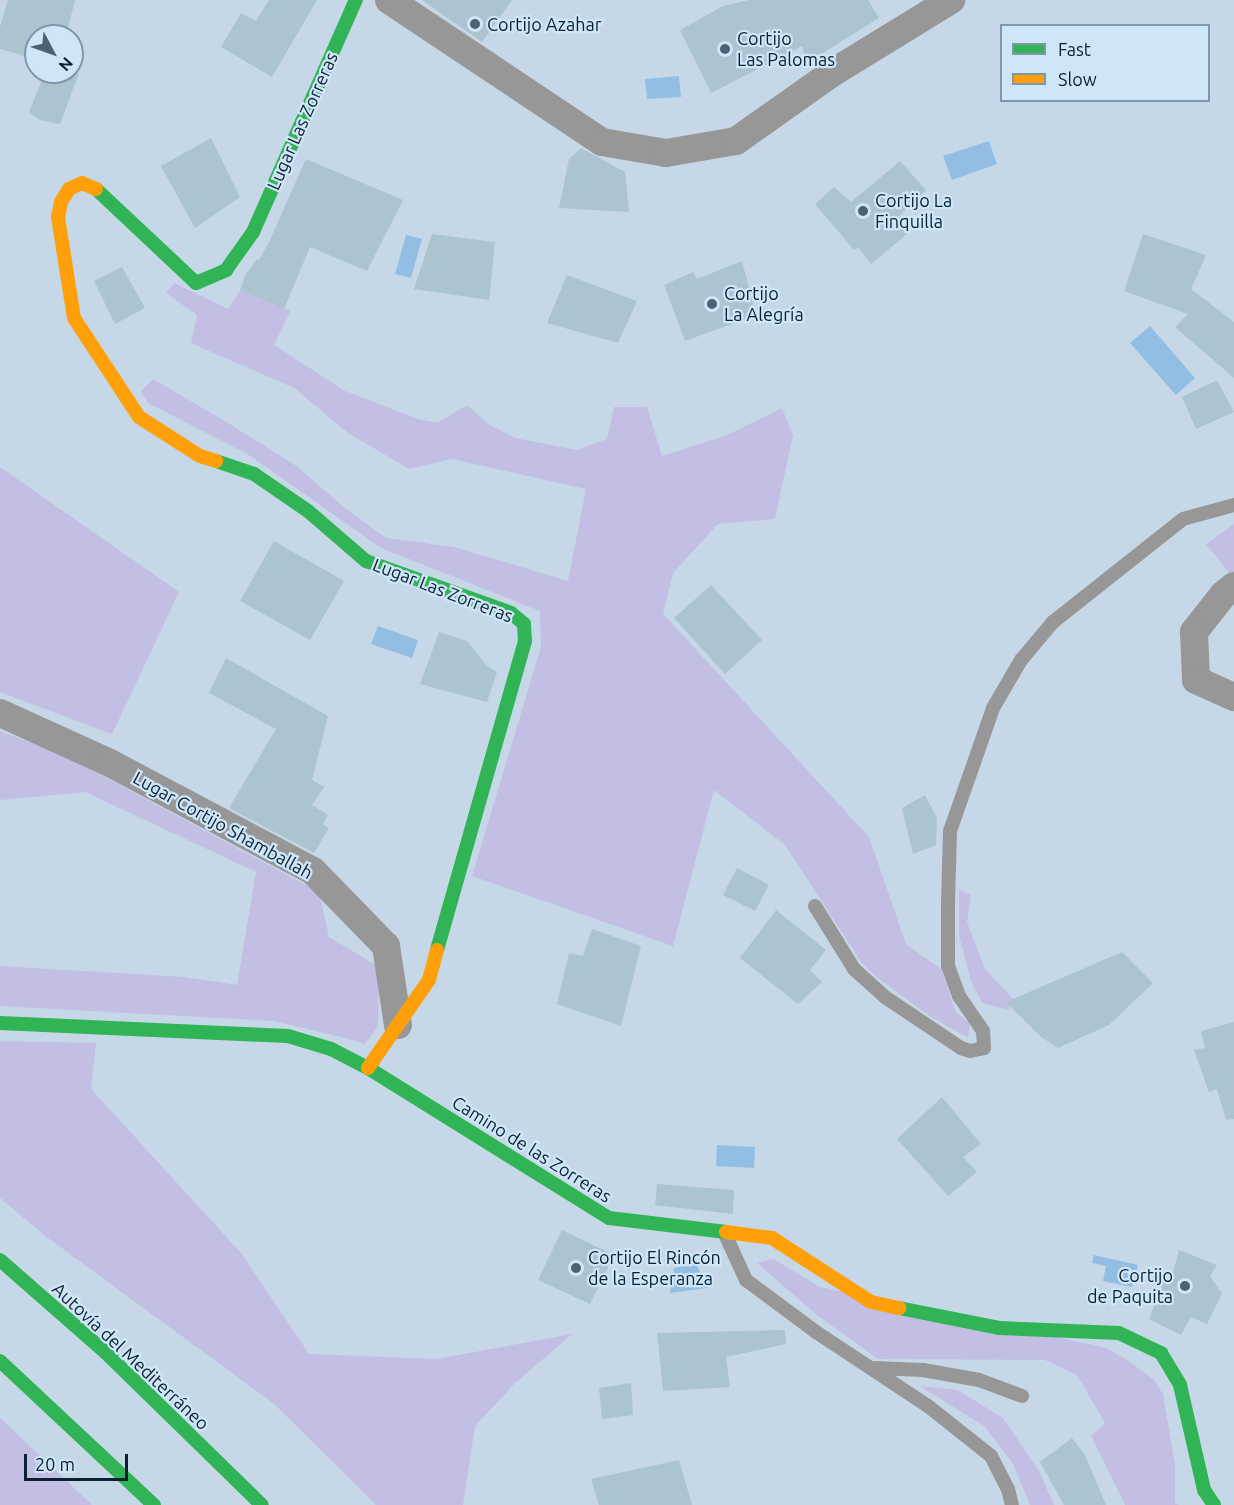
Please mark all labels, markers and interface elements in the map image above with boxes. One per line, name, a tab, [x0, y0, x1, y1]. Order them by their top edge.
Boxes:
place label: Cortijo Azahar	[487, 13, 602, 35]
marker: Cortijo Azahar	[468, 17, 482, 31]
north arrow	[24, 24, 84, 84]
legend	[1000, 24, 1210, 102]
place label: Cortijo Las Palomas	[737, 28, 835, 70]
text: Fast	[1058, 39, 1091, 59]
marker: Cortijo Las Palomas	[718, 42, 732, 56]
street label: Lugar Las Zorreras	[262, 49, 342, 193]
text: N	[55, 54, 77, 75]
text: Slow	[1058, 69, 1097, 89]
place label: Cortijo La Finquilla	[875, 190, 952, 232]
marker: Cortijo La Finquilla	[856, 204, 870, 218]
place label: Cortijo La Alegría	[724, 283, 804, 326]
marker: Cortijo La Alegría	[705, 297, 719, 311]
street label: Lugar Las Zorreras	[370, 553, 516, 627]
street label: Lugar Cortijo Shamballah	[129, 767, 317, 883]
street label: Camino de las Zorreras	[448, 1091, 616, 1207]
place label: Cortijo El Rincón de la Esperanza	[588, 1247, 721, 1290]
marker: Cortijo El Rincón de la Esperanza	[569, 1261, 583, 1275]
place label: Cortijo de Paquita	[1087, 1265, 1173, 1308]
street label: Autovía del Mediterráneo	[48, 1278, 214, 1434]
marker: Cortijo de Paquita	[1178, 1279, 1192, 1293]
scale bar	[27, 1442, 130, 1480]
text: 20 m	[35, 1454, 75, 1474]

